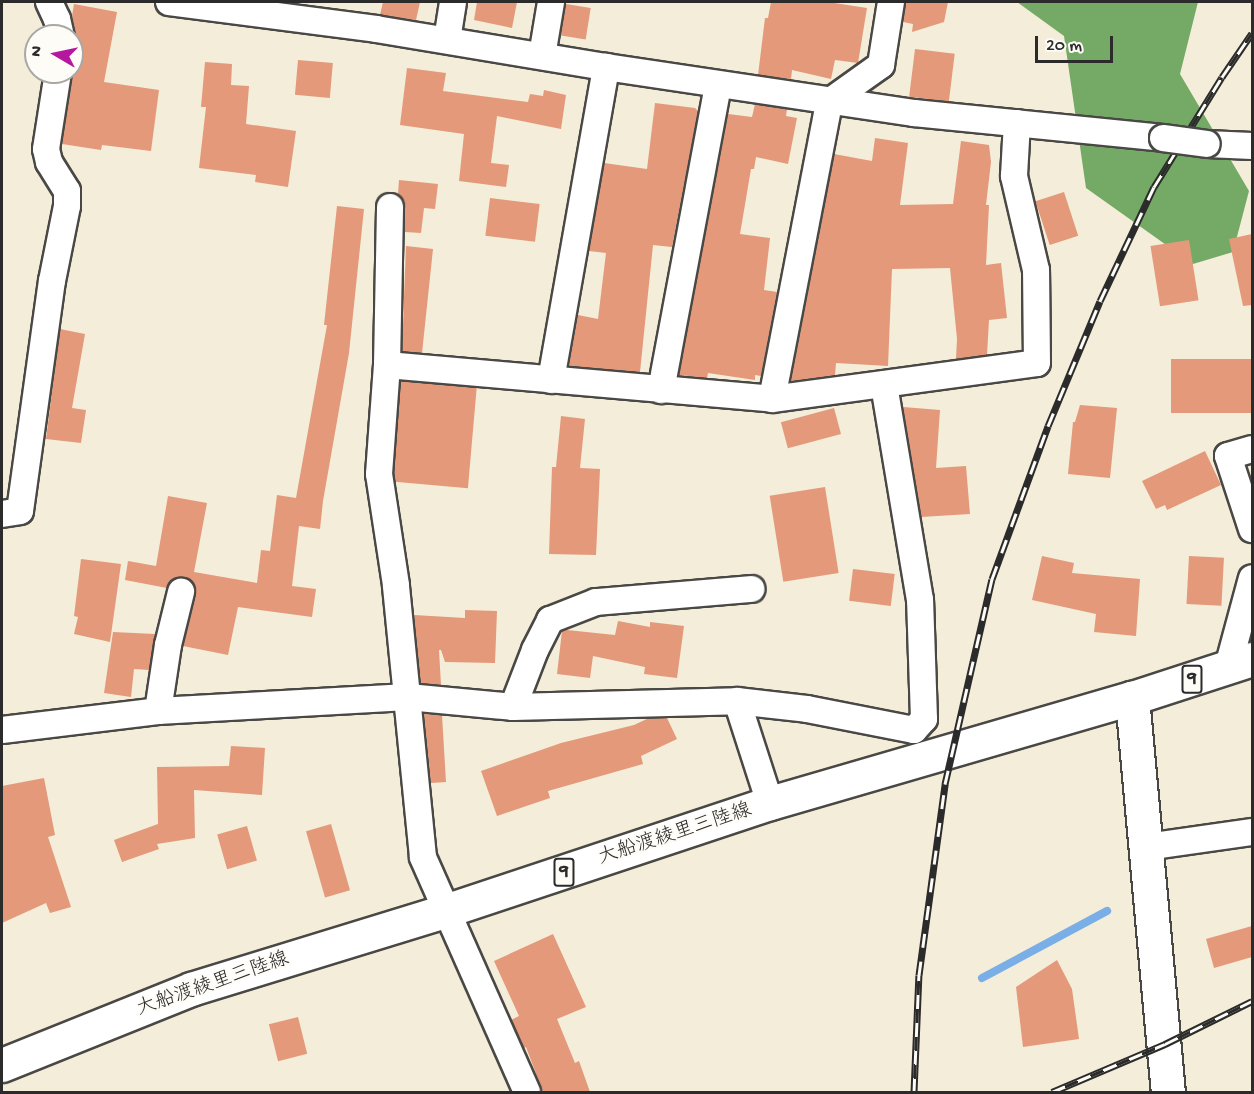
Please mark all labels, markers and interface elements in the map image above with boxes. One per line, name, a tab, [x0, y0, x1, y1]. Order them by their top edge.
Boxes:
north arrow	[24, 24, 84, 84]
scale bar	[1038, 24, 1116, 62]
text: 20 m	[1046, 36, 1082, 57]
text: N	[28, 45, 48, 58]
road number: 9	[1180, 664, 1204, 694]
street label: 大船渡綾里三陸線	[595, 799, 755, 871]
road number: 9	[552, 857, 576, 887]
street label: 大船渡綾里三陸線	[133, 948, 293, 1022]

